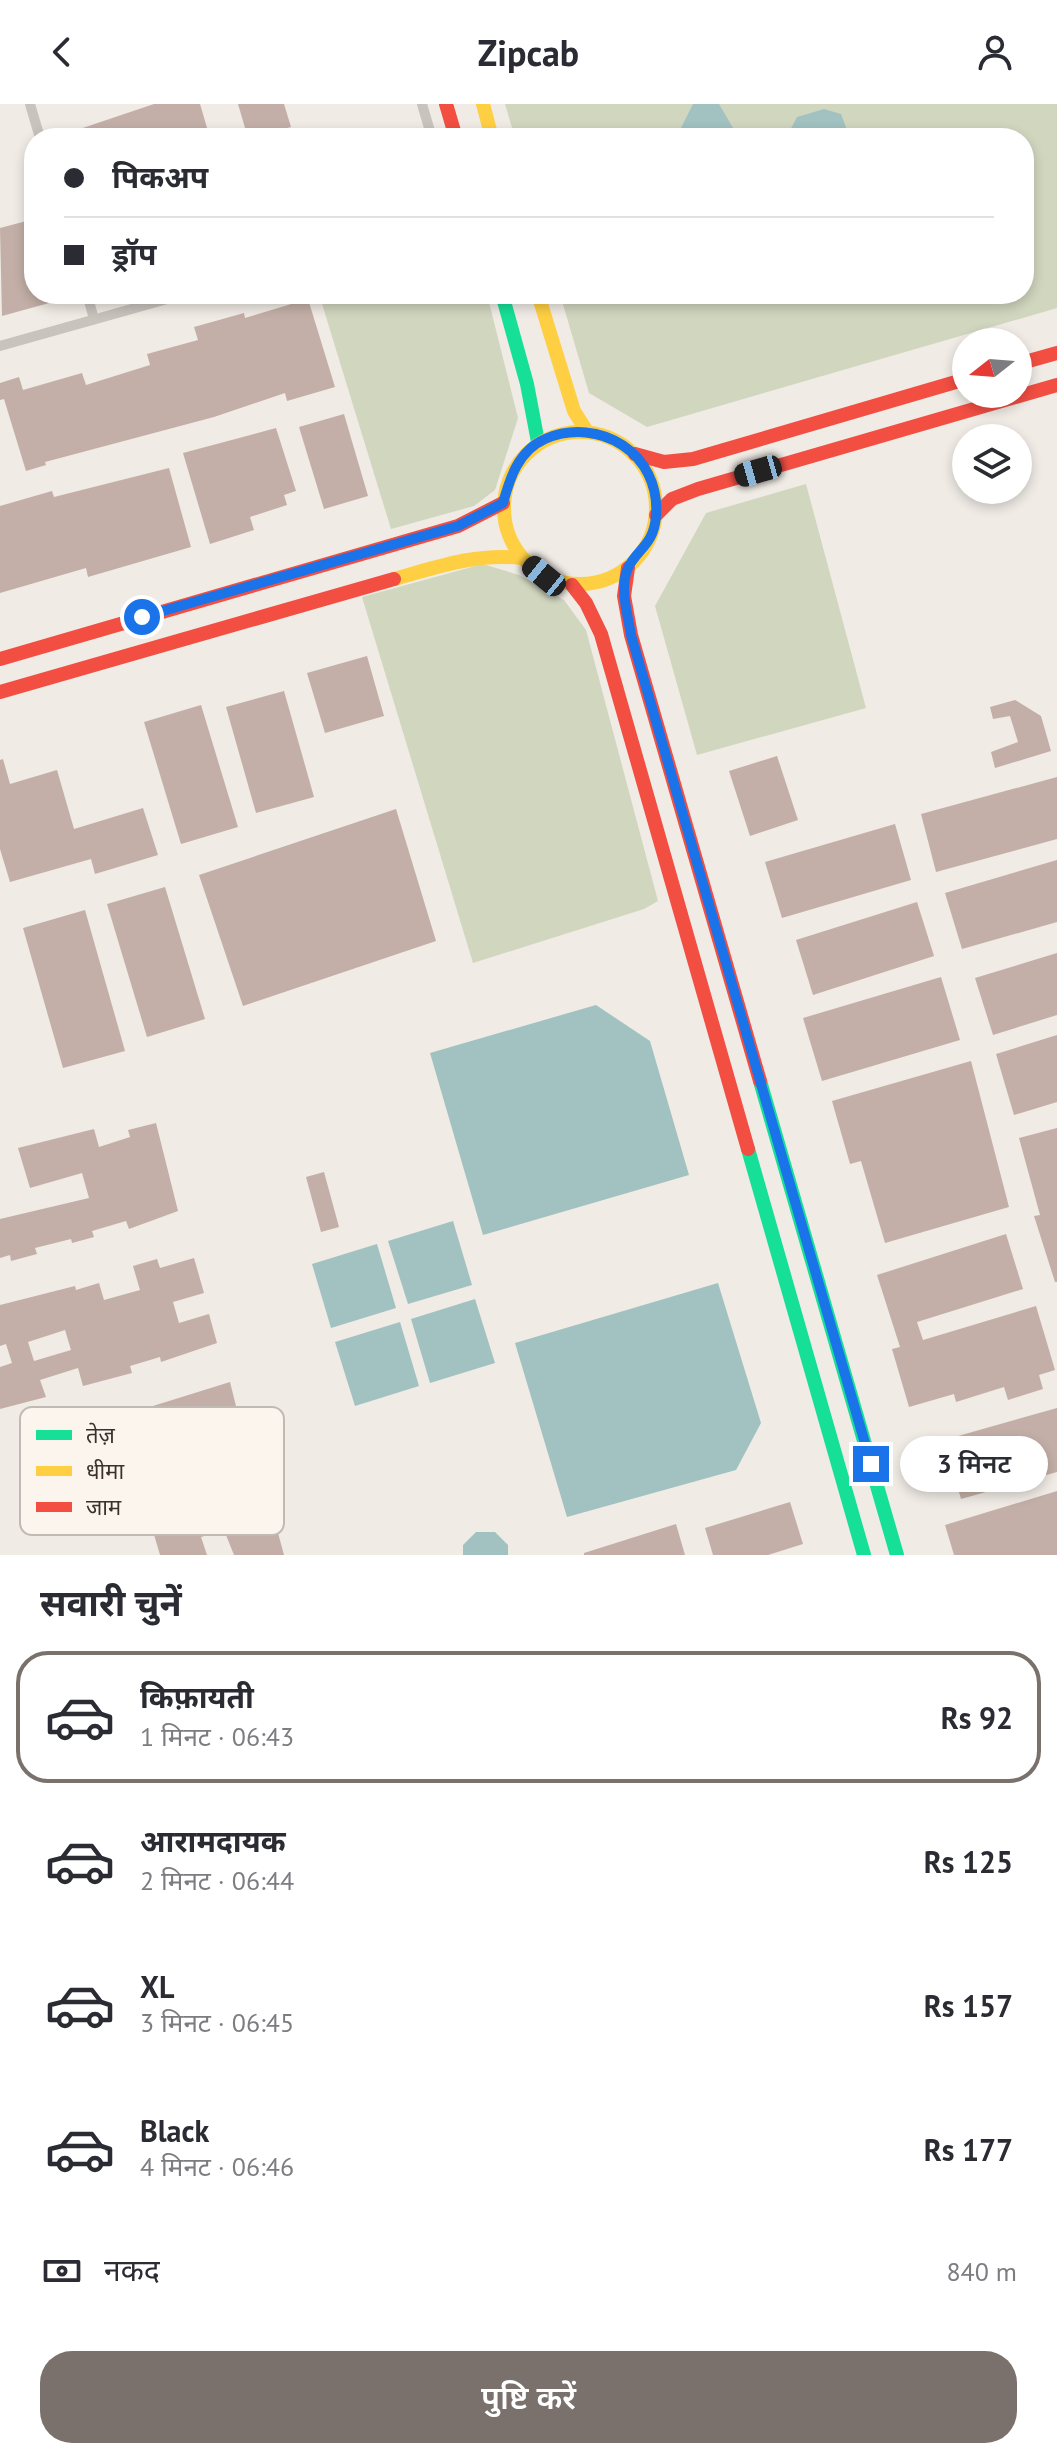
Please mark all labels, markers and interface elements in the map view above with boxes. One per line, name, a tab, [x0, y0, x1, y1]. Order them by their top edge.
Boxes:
text: Zipcab	[478, 29, 579, 76]
icon: back	[40, 30, 84, 74]
icon: person	[973, 30, 1017, 74]
text: पिकअप	[112, 157, 208, 196]
text: ड्रॉप	[112, 234, 156, 273]
north arrow	[952, 328, 1032, 408]
map controls	[952, 328, 1032, 504]
button: layers	[952, 424, 1032, 504]
car	[732, 453, 784, 489]
car	[518, 552, 570, 600]
route start	[124, 599, 160, 635]
legend	[20, 1407, 284, 1535]
text: तेज़	[86, 1421, 116, 1449]
callout: 3 मिनट	[899, 1436, 1047, 1492]
route end	[853, 1446, 889, 1482]
text: 3 मिनट	[937, 1447, 1011, 1480]
text: धीमा	[86, 1457, 124, 1485]
text: जाम	[86, 1493, 122, 1521]
text: सवारी चुनें	[40, 1579, 182, 1626]
text: किफ़ायती	[140, 1677, 254, 1716]
icon: car	[44, 1681, 116, 1753]
text: Rs 92	[941, 1698, 1013, 1737]
text: 1 मिनट · 06:43	[140, 1720, 294, 1753]
text: आरामदायक	[140, 1821, 286, 1860]
icon: car	[44, 1825, 116, 1897]
text: Rs 125	[924, 1842, 1013, 1881]
text: 2 मिनट · 06:44	[140, 1864, 294, 1897]
text: XL	[140, 1967, 174, 2006]
icon: car	[44, 1969, 116, 2041]
text: Rs 157	[924, 1986, 1013, 2025]
text: 3 मिनट · 06:45	[140, 2006, 294, 2039]
text: Black	[140, 2111, 209, 2150]
icon: car	[44, 2113, 116, 2185]
text: Rs 177	[924, 2130, 1013, 2169]
text: 4 मिनट · 06:46	[140, 2150, 294, 2183]
icon: cash	[40, 2249, 84, 2293]
text: नकद	[104, 2250, 160, 2289]
text: 840 m	[946, 2255, 1017, 2288]
button: पुष्टि करें	[40, 2351, 1017, 2443]

